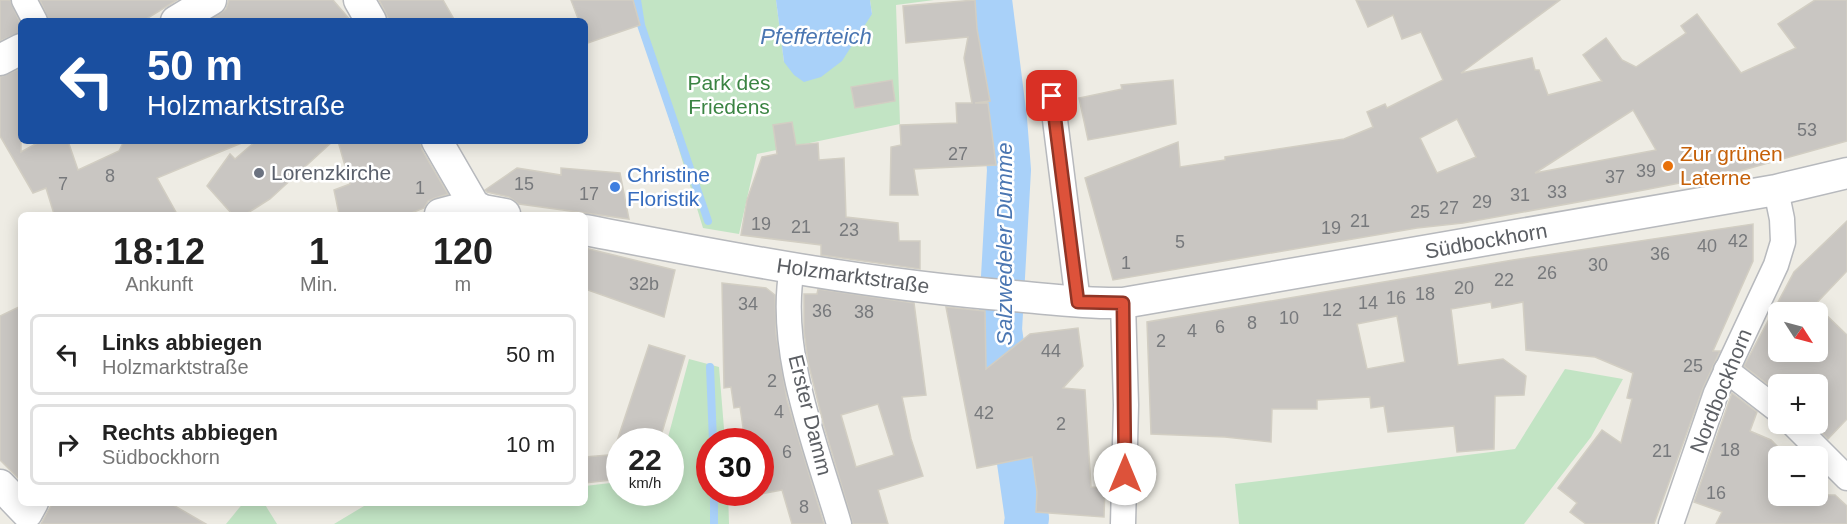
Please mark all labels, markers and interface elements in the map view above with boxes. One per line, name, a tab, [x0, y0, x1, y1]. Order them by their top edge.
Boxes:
water label: Pfefferteich	[760, 24, 872, 49]
icon: left	[48, 42, 126, 120]
text: 50 m	[147, 42, 243, 89]
pin	[1026, 70, 1077, 121]
park label: Park des Friedens	[688, 71, 770, 118]
icon: arrive	[1035, 79, 1068, 112]
text: Holzmarktstraße	[147, 91, 345, 121]
house number: 53	[1797, 120, 1817, 140]
place label: Zur grünen Laterne	[1680, 142, 1783, 189]
water label: Salzwedeler Dumme	[992, 143, 1017, 345]
house number: 27	[948, 144, 968, 164]
marker: Zur grünen Laterne	[1661, 159, 1675, 173]
place label: Lorenzkirche	[271, 161, 391, 184]
house number: 39	[1636, 161, 1656, 181]
place label: Christine Floristik	[627, 163, 710, 210]
house number: 8	[105, 166, 115, 186]
marker: Lorenzkirche	[252, 166, 266, 180]
house number: 37	[1605, 167, 1625, 187]
house number: 7	[58, 174, 68, 194]
house number: 15	[514, 174, 534, 194]
house number: 1	[415, 178, 425, 198]
marker: Christine Floristik	[608, 180, 622, 194]
house number: 33	[1547, 182, 1567, 202]
house number: 17	[579, 184, 599, 204]
house number: 31	[1510, 185, 1530, 205]
house number: 29	[1472, 192, 1492, 212]
house number: 27	[1439, 198, 1459, 218]
house number: 25	[1410, 202, 1430, 222]
house number: 21	[1350, 211, 1370, 231]
house number: 19	[751, 214, 771, 234]
house number: 21	[791, 217, 811, 237]
house number: 19	[1321, 218, 1341, 238]
street label: Südbockhorn	[1423, 218, 1549, 263]
house number: 23	[839, 220, 859, 240]
text: 18:12	[113, 231, 205, 272]
text: 1	[309, 231, 329, 272]
text: 120	[433, 231, 493, 272]
house number: 42	[1728, 231, 1748, 251]
house number: 5	[1175, 232, 1185, 252]
house number: 40	[1697, 236, 1717, 256]
house number: 36	[1650, 244, 1670, 264]
street label: Holzmarktstraße	[775, 253, 931, 298]
house number: 1	[1121, 253, 1131, 273]
house number: 30	[1588, 255, 1608, 275]
house number: 26	[1537, 263, 1557, 283]
house number: 22	[1494, 270, 1514, 290]
text: Ankunft	[125, 273, 193, 295]
text: Min.	[300, 273, 338, 295]
text: m	[455, 273, 471, 295]
house number: 32b	[629, 274, 659, 294]
house number: 20	[1454, 278, 1474, 298]
house number: 18	[1415, 284, 1435, 304]
house number: 16	[1386, 288, 1406, 308]
house number: 14	[1358, 293, 1378, 313]
house number: 34	[738, 294, 758, 314]
house number: 12	[1322, 300, 1342, 320]
house number: 36	[812, 301, 832, 321]
house number: 38	[854, 302, 874, 322]
north arrow	[1768, 302, 1828, 362]
map controls	[1768, 302, 1828, 506]
house number: 10	[1279, 308, 1299, 328]
house number: 8	[1247, 313, 1257, 333]
house number: 6	[1215, 317, 1225, 337]
house number: 4	[1187, 321, 1197, 341]
street label: Nordbockhorn	[1685, 325, 1756, 456]
text: Links abbiegen	[102, 330, 262, 355]
house number: 2	[1156, 331, 1166, 351]
icon: left	[51, 338, 84, 371]
house number: 44	[1041, 341, 1061, 361]
text: 50 m	[506, 342, 555, 367]
street label: Erster Damm	[784, 352, 837, 478]
text: Holzmarktstraße	[102, 356, 249, 378]
house number: 25	[1683, 356, 1703, 376]
house number: 2	[767, 371, 777, 391]
button: +	[1768, 374, 1828, 434]
house number: 4	[774, 402, 784, 422]
house number: 42	[974, 403, 994, 423]
house number: 2	[1056, 414, 1066, 434]
text: Rechts abbiegen	[102, 420, 278, 445]
icon: right	[51, 428, 84, 461]
speed limit sign: 30	[696, 428, 774, 506]
text: 10 m	[506, 432, 555, 457]
house number: 18	[1720, 440, 1740, 460]
house number: 21	[1652, 441, 1672, 461]
house number: 6	[782, 442, 792, 462]
position arrow	[1093, 442, 1157, 506]
text: 22	[628, 443, 662, 476]
text: Südbockhorn	[102, 446, 220, 468]
button: −	[1768, 446, 1828, 506]
text: km/h	[629, 474, 661, 491]
house number: 16	[1706, 483, 1726, 503]
house number: 8	[799, 497, 809, 517]

